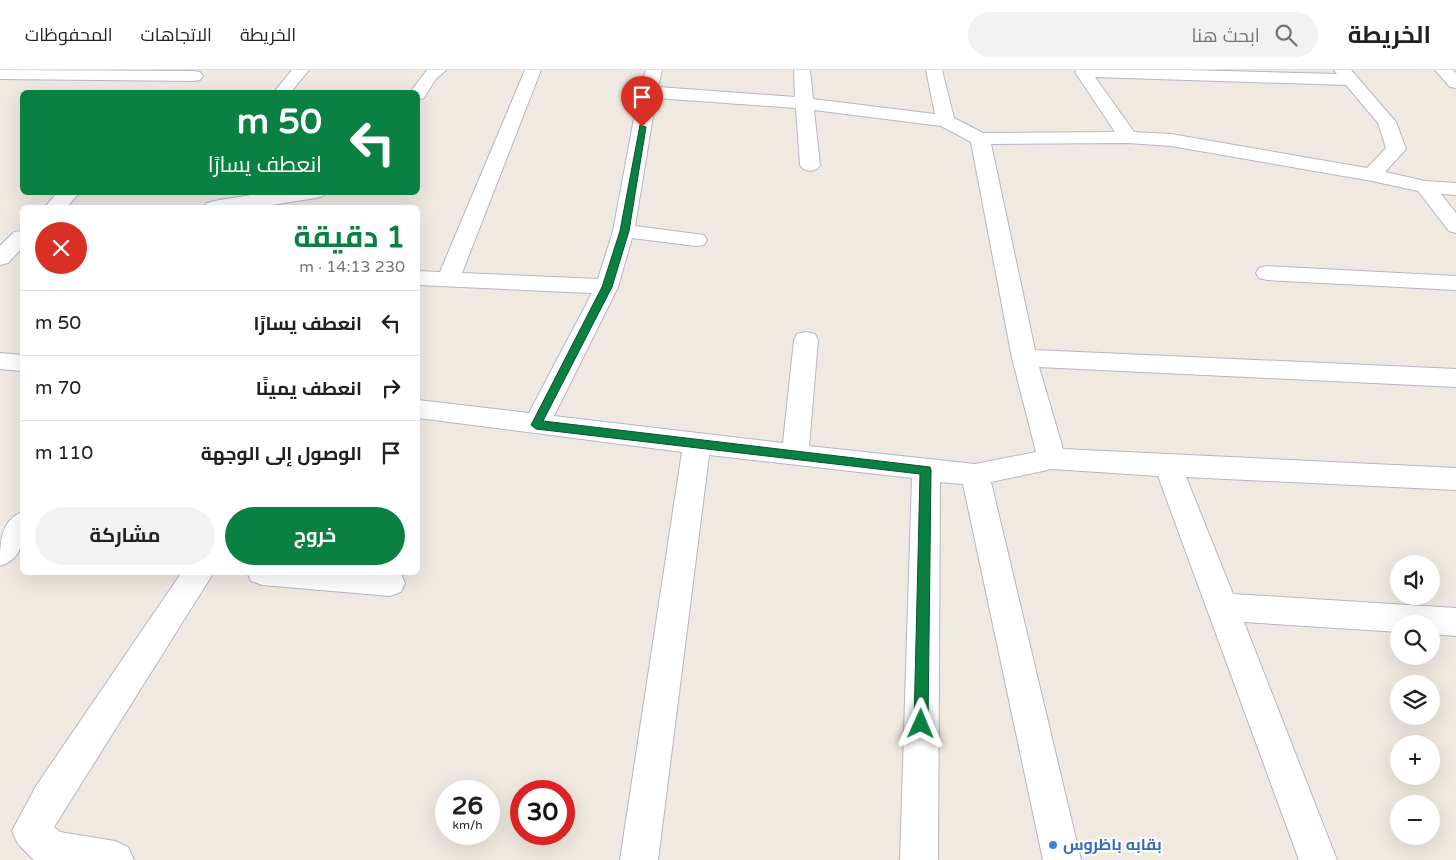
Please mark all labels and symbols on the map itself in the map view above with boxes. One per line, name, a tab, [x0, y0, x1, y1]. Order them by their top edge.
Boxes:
pin	[621, 76, 663, 127]
position arrow	[894, 697, 946, 749]
speed limit sign: 30	[510, 780, 575, 845]
place label: بقابه باظروس	[1063, 835, 1162, 855]
marker: بقابه باظروس	[1047, 839, 1059, 851]

